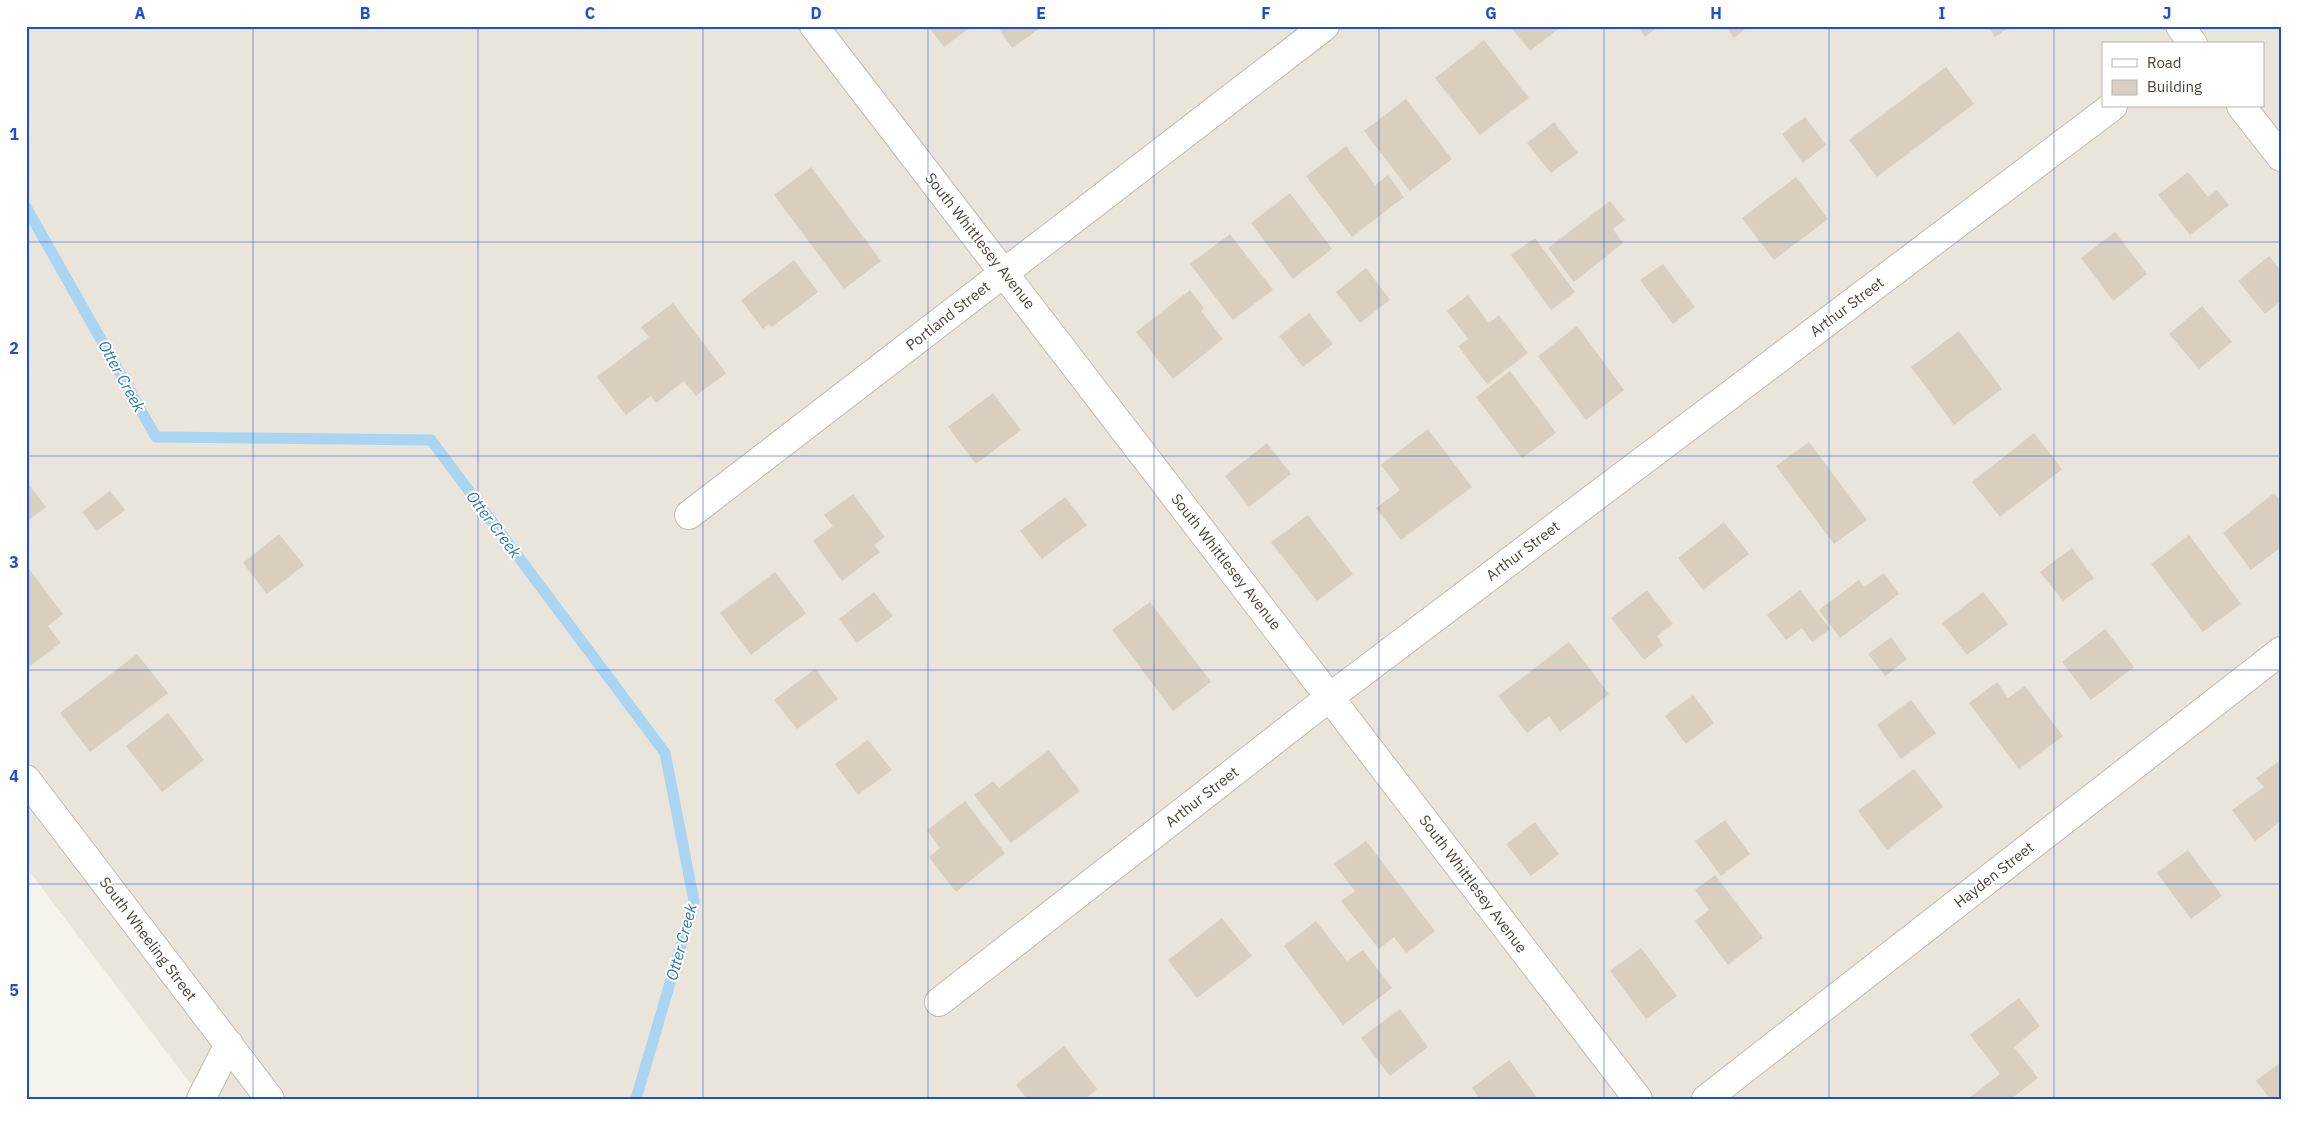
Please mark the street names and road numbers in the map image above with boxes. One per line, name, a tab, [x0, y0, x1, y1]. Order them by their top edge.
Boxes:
street label: South Whittlesey Avenue	[921, 169, 1040, 313]
street label: Arthur Street	[1806, 273, 1887, 341]
street label: Portland Street	[902, 277, 994, 355]
street label: South Whittlesey Avenue	[1167, 490, 1286, 634]
street label: Arthur Street	[1482, 517, 1563, 585]
street label: Arthur Street	[1161, 762, 1242, 831]
street label: South Whittlesey Avenue	[1415, 811, 1532, 956]
street label: Hayden Street	[1950, 838, 2037, 912]
street label: South Wheeling Street	[96, 873, 201, 1004]

